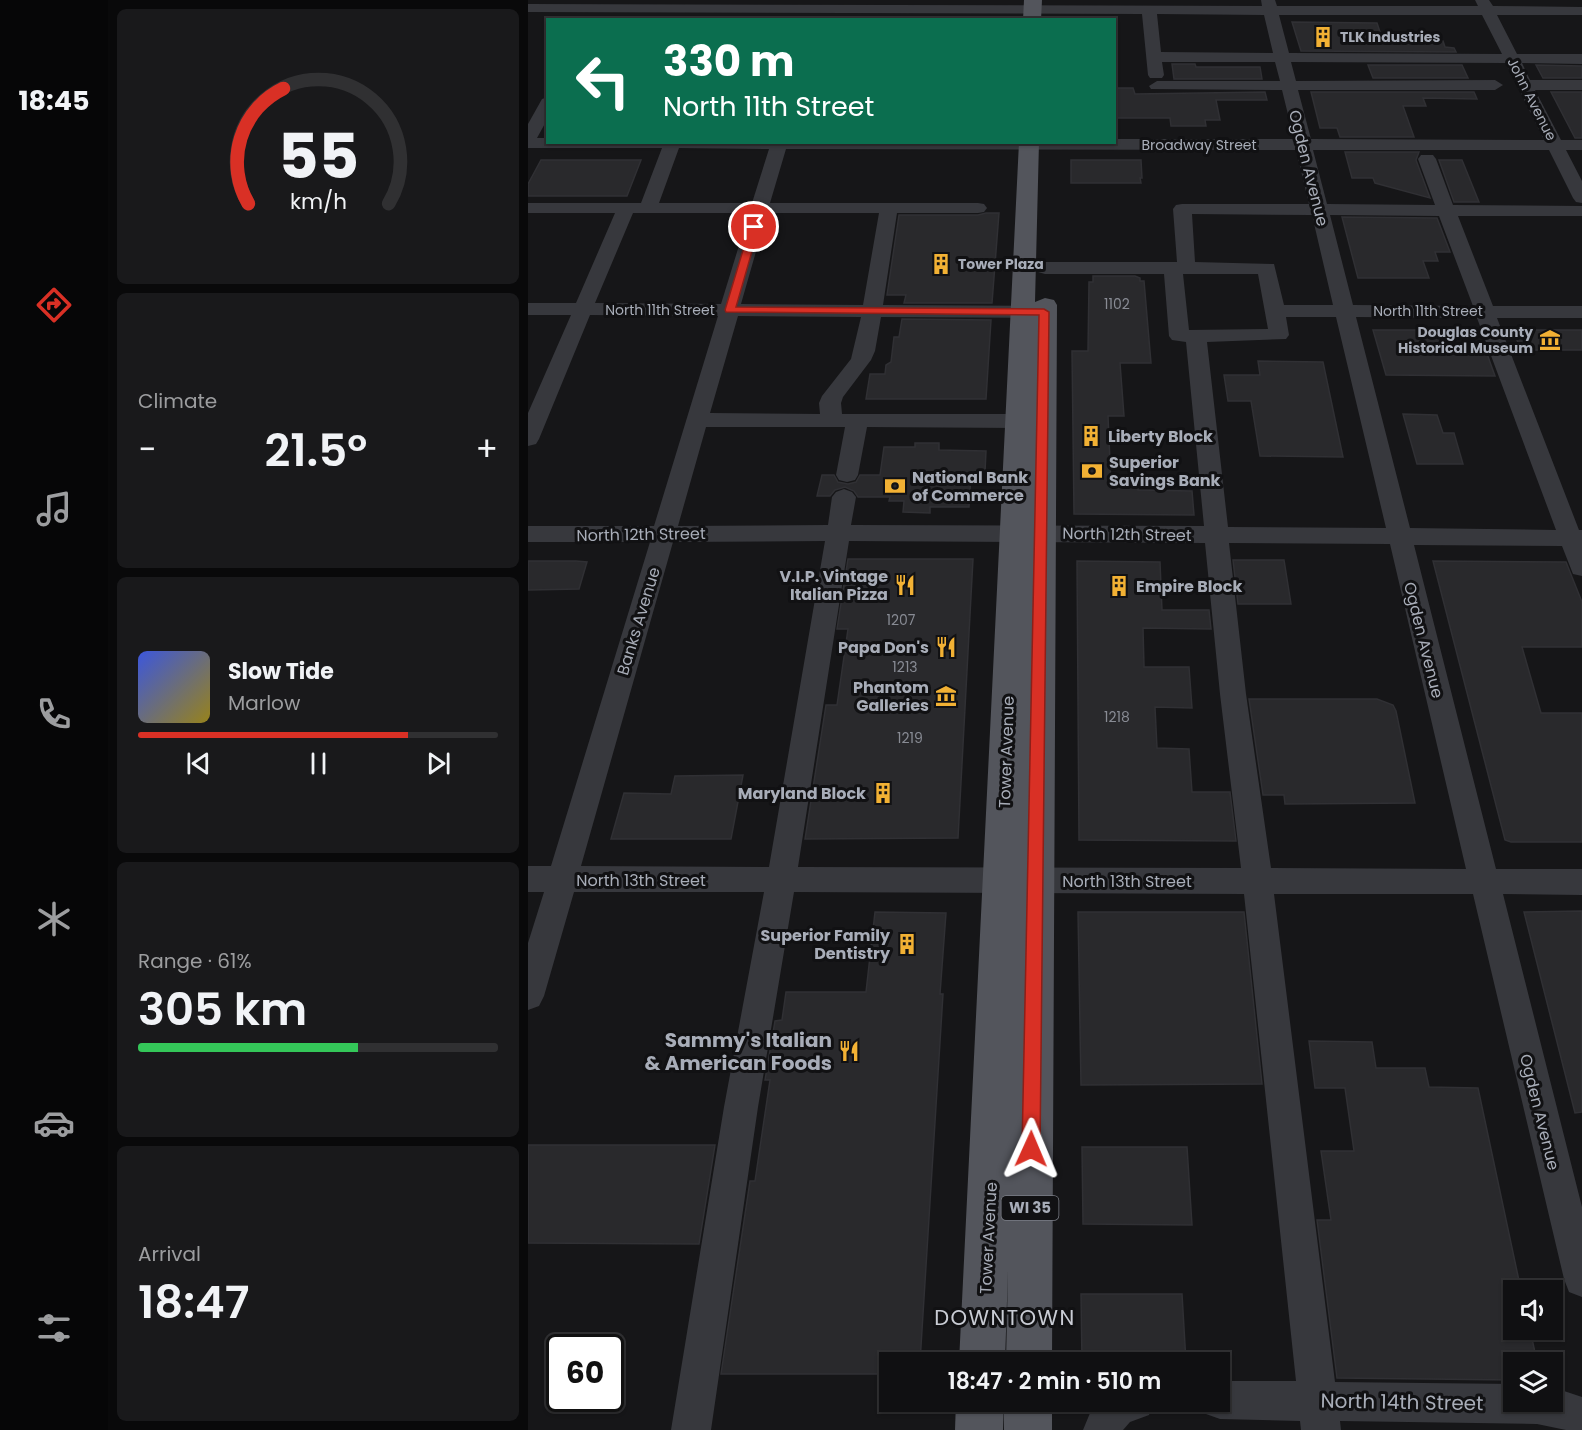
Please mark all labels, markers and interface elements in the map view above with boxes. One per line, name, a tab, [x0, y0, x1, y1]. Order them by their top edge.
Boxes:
building icon: TLK Industries	[1311, 25, 1335, 49]
place label: TLK Industries	[1340, 27, 1440, 47]
text: 330 m	[663, 32, 795, 91]
icon: left	[564, 42, 642, 120]
street label: John Avenue	[1503, 54, 1562, 144]
text: 18:45	[18, 82, 90, 119]
text: North 11th Street	[663, 88, 874, 125]
street label: Ogden Avenue	[1283, 108, 1334, 229]
text: 55	[277, 112, 359, 200]
street label: Broadway Street	[1141, 135, 1257, 155]
text: km/h	[289, 186, 347, 217]
pin	[728, 201, 779, 252]
icon: arrive	[737, 210, 770, 243]
building icon: Tower Plaza	[929, 252, 953, 276]
place label: Tower Plaza	[958, 254, 1044, 274]
icon: directions	[33, 284, 75, 326]
house number: 1102	[1104, 294, 1130, 314]
street label: North 11th Street	[605, 300, 715, 320]
street label: North 11th Street	[1373, 301, 1483, 321]
place label: Douglas County Historical Museum	[1398, 322, 1533, 358]
museum icon: Douglas County Historical Museum	[1538, 328, 1562, 352]
text: Climate	[138, 387, 217, 415]
text: 21.5°	[264, 419, 367, 482]
building icon: Liberty Block	[1079, 424, 1103, 448]
place label: Liberty Block	[1108, 425, 1213, 448]
text: −	[138, 426, 156, 473]
text: +	[475, 426, 498, 473]
place label: Superior Savings Bank	[1109, 451, 1221, 492]
bank icon: Superior Savings Bank	[1080, 459, 1104, 483]
place label: National Bank of Commerce	[912, 466, 1028, 507]
bank icon: National Bank of Commerce	[883, 474, 907, 498]
icon: music	[33, 488, 75, 530]
street label: North 12th Street	[576, 522, 706, 547]
street label: North 12th Street	[1062, 522, 1192, 547]
street label: Banks Avenue	[611, 564, 666, 678]
place label: V.I.P. Vintage Italian Pizza	[779, 565, 888, 606]
restaurant icon: V.I.P. Vintage Italian Pizza	[893, 573, 917, 597]
building icon: Empire Block	[1107, 574, 1131, 598]
place label: Empire Block	[1136, 575, 1242, 598]
street label: Ogden Avenue	[1398, 580, 1449, 701]
house number: 1207	[887, 610, 916, 630]
restaurant icon: Papa Don's	[934, 635, 958, 659]
place label: Papa Don's	[838, 636, 929, 659]
text: Slow Tide	[228, 656, 334, 687]
house number: 1213	[892, 657, 918, 677]
place label: Phantom Galleries	[853, 676, 929, 717]
museum icon: Phantom Galleries	[934, 684, 958, 708]
text: Marlow	[228, 689, 300, 717]
icon: phone	[33, 693, 75, 735]
street label: Tower Avenue	[993, 695, 1020, 809]
house number: 1218	[1104, 707, 1130, 727]
house number: 1219	[897, 728, 923, 748]
icon: previous	[182, 747, 215, 780]
icon: pause	[302, 747, 335, 780]
icon: next	[422, 747, 455, 780]
building icon: Maryland Block	[871, 781, 895, 805]
place label: Maryland Block	[738, 782, 866, 805]
street label: North 13th Street	[576, 869, 706, 892]
street label: North 13th Street	[1062, 870, 1192, 893]
icon: climate	[33, 898, 75, 940]
place label: Superior Family Dentistry	[761, 924, 891, 965]
building icon: Superior Family Dentistry	[895, 932, 919, 956]
text: Range · 61%	[138, 947, 252, 975]
text: 305 km	[138, 978, 307, 1041]
place label: Sammy's Italian & American Foods	[645, 1026, 832, 1077]
restaurant icon: Sammy's Italian & American Foods	[837, 1039, 861, 1063]
street label: Ogden Avenue	[1514, 1052, 1565, 1173]
icon: car	[33, 1102, 75, 1144]
position arrow	[999, 1117, 1063, 1181]
street label: Tower Avenue	[974, 1181, 1003, 1295]
road number: WI 35	[1002, 1196, 1058, 1220]
text: Arrival	[138, 1240, 201, 1268]
text: 18:47	[138, 1271, 249, 1334]
map controls	[1503, 1280, 1563, 1412]
button: sound	[1503, 1280, 1563, 1340]
district label: DOWNTOWN	[934, 1303, 1076, 1332]
icon: filters	[33, 1307, 75, 1349]
speed limit sign: 60	[546, 1334, 624, 1412]
button: layers	[1503, 1352, 1563, 1412]
text: 18:47 · 2 min · 510 m	[948, 1366, 1161, 1397]
street label: North 14th Street	[1320, 1387, 1484, 1417]

